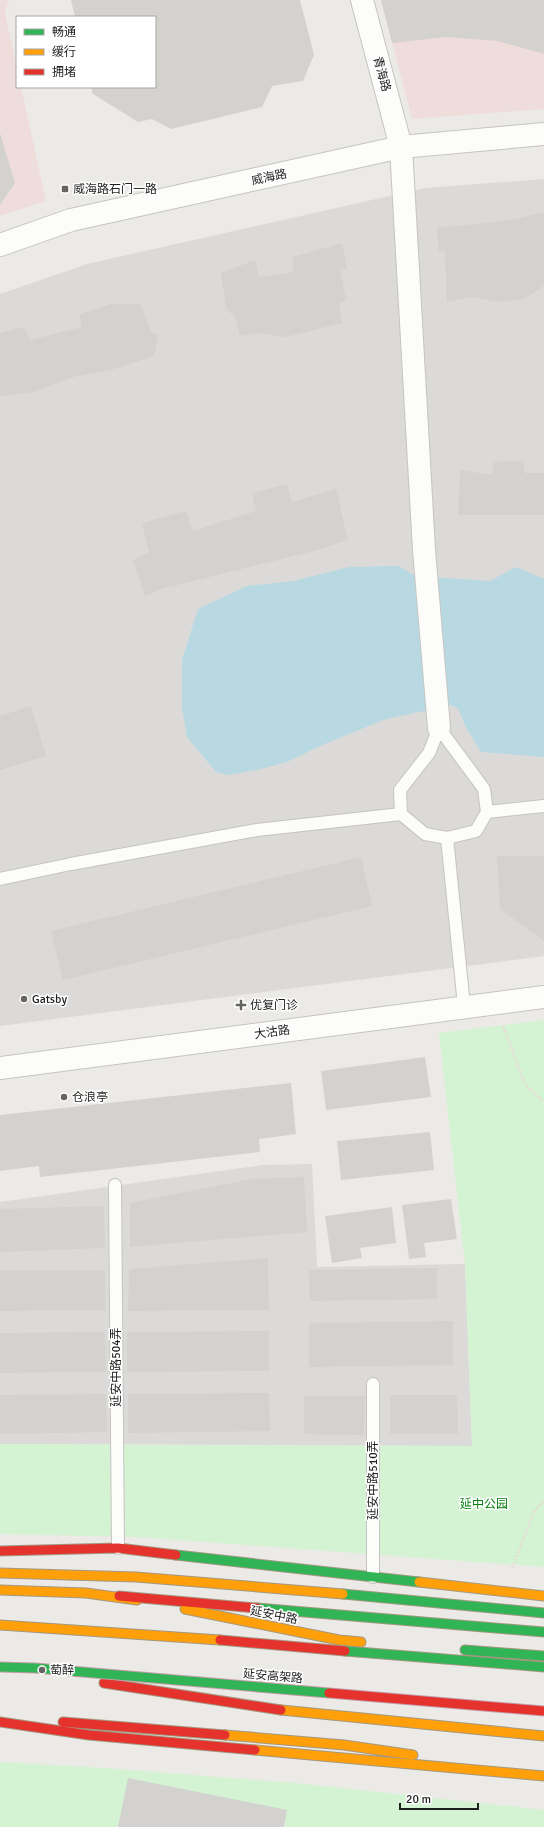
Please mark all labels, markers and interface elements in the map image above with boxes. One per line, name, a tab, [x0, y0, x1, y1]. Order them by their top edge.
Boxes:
legend	[16, 16, 156, 88]
text: 畅通	[52, 25, 76, 40]
text: 缓行	[52, 45, 76, 60]
street label: 青海路	[370, 55, 393, 93]
text: 拥堵	[52, 65, 76, 80]
street label: 威海路	[250, 166, 288, 189]
place label: 威海路石门一路	[73, 182, 157, 197]
marker: 威海路石门一路	[60, 184, 70, 194]
place label: Gatsby	[32, 992, 67, 1007]
marker: Gatsby	[19, 994, 29, 1004]
place label: 优复门诊	[250, 998, 298, 1013]
marker: 优复门诊	[235, 999, 247, 1011]
street label: 大沽路	[253, 1023, 291, 1042]
place label: 仓浪亭	[72, 1090, 108, 1105]
marker: 仓浪亭	[59, 1092, 69, 1102]
street label: 延安中路504弄	[109, 1327, 124, 1407]
street label: 延安中路510弄	[366, 1440, 381, 1520]
park label: 延中公园	[460, 1497, 508, 1512]
street label: 延安中路	[249, 1604, 299, 1627]
place label: 萄醉	[50, 1663, 74, 1678]
marker: 萄醉	[37, 1665, 47, 1675]
street label: 延安高架路	[242, 1666, 304, 1687]
scale bar	[400, 1785, 478, 1811]
text: 20 m	[406, 1792, 431, 1807]

